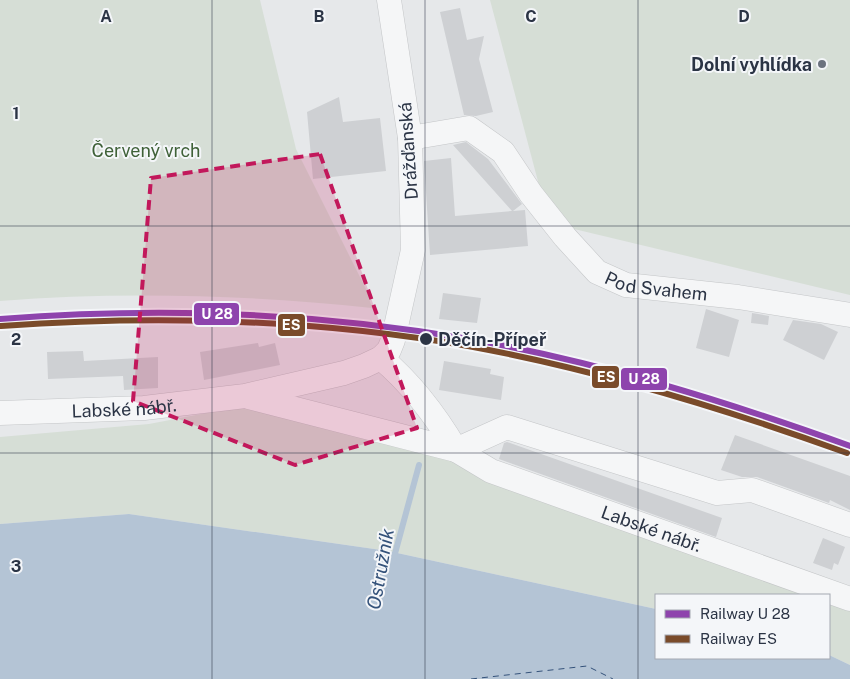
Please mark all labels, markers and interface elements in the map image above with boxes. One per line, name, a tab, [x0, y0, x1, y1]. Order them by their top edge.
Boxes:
text: A	[100, 7, 112, 26]
text: B	[314, 7, 325, 26]
text: C	[525, 7, 537, 26]
text: D	[738, 7, 750, 26]
place label: Dolní vyhlídka	[691, 54, 812, 75]
marker: Dolní vyhlídka	[816, 58, 828, 70]
street label: Drážďanská	[394, 102, 422, 200]
text: 1	[13, 104, 19, 123]
park label: Červený vrch	[92, 140, 200, 161]
street label: Pod Svahem	[602, 266, 709, 304]
line badge: U 28	[193, 302, 240, 326]
text: U 28	[201, 306, 233, 322]
line badge: ES	[277, 313, 306, 337]
text: ES	[282, 317, 300, 333]
place label: Děčín-Přípeř	[438, 329, 547, 350]
text: 2	[11, 330, 21, 349]
marker: Děčín-Přípeř	[418, 331, 434, 347]
line badge: ES	[591, 365, 620, 389]
line badge: U 28	[620, 367, 668, 391]
text: ES	[597, 369, 615, 385]
text: U 28	[628, 371, 660, 387]
street label: Labské nábř.	[71, 394, 177, 421]
street label: Labské nábř.	[599, 501, 705, 556]
water label: Ostružník	[362, 526, 398, 611]
text: 3	[11, 557, 21, 576]
legend	[655, 594, 830, 659]
text: Railway U 28	[700, 605, 790, 622]
text: Railway ES	[700, 630, 777, 647]

